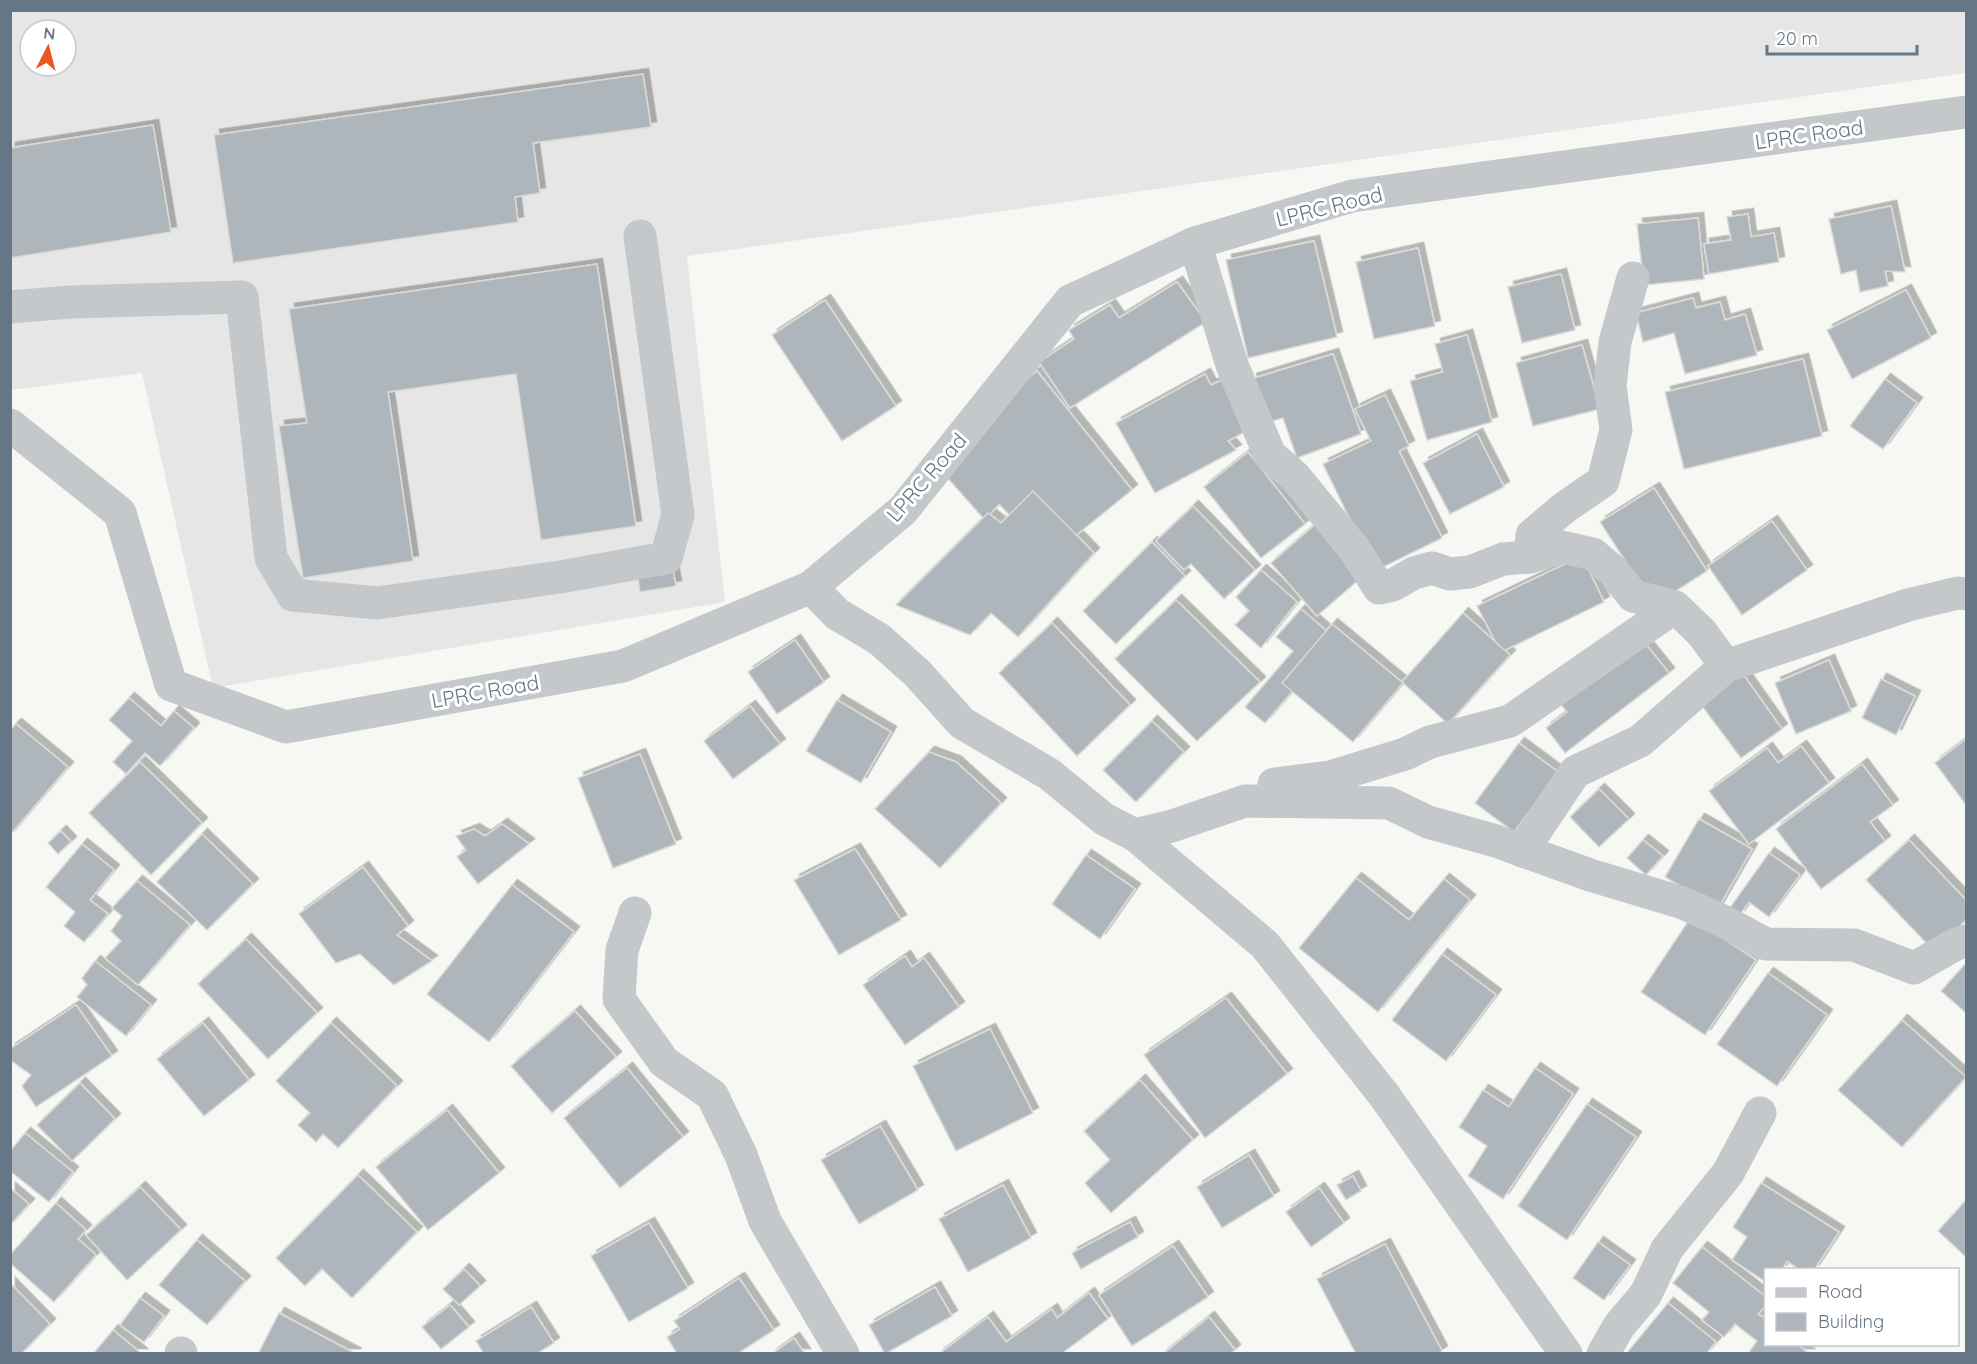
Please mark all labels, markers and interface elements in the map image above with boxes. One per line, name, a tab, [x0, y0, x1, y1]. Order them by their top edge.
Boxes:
north arrow	[18, 18, 78, 78]
scale bar	[1767, 18, 1917, 56]
text: N	[43, 23, 56, 44]
text: 20 m	[1776, 27, 1818, 50]
street label: LPRC Road	[1753, 114, 1865, 154]
street label: LPRC Road	[1273, 180, 1385, 232]
street label: LPRC Road	[880, 427, 972, 527]
street label: LPRC Road	[429, 669, 541, 713]
legend	[1764, 1268, 1959, 1346]
text: Road	[1818, 1280, 1863, 1303]
text: Building	[1818, 1310, 1884, 1333]

